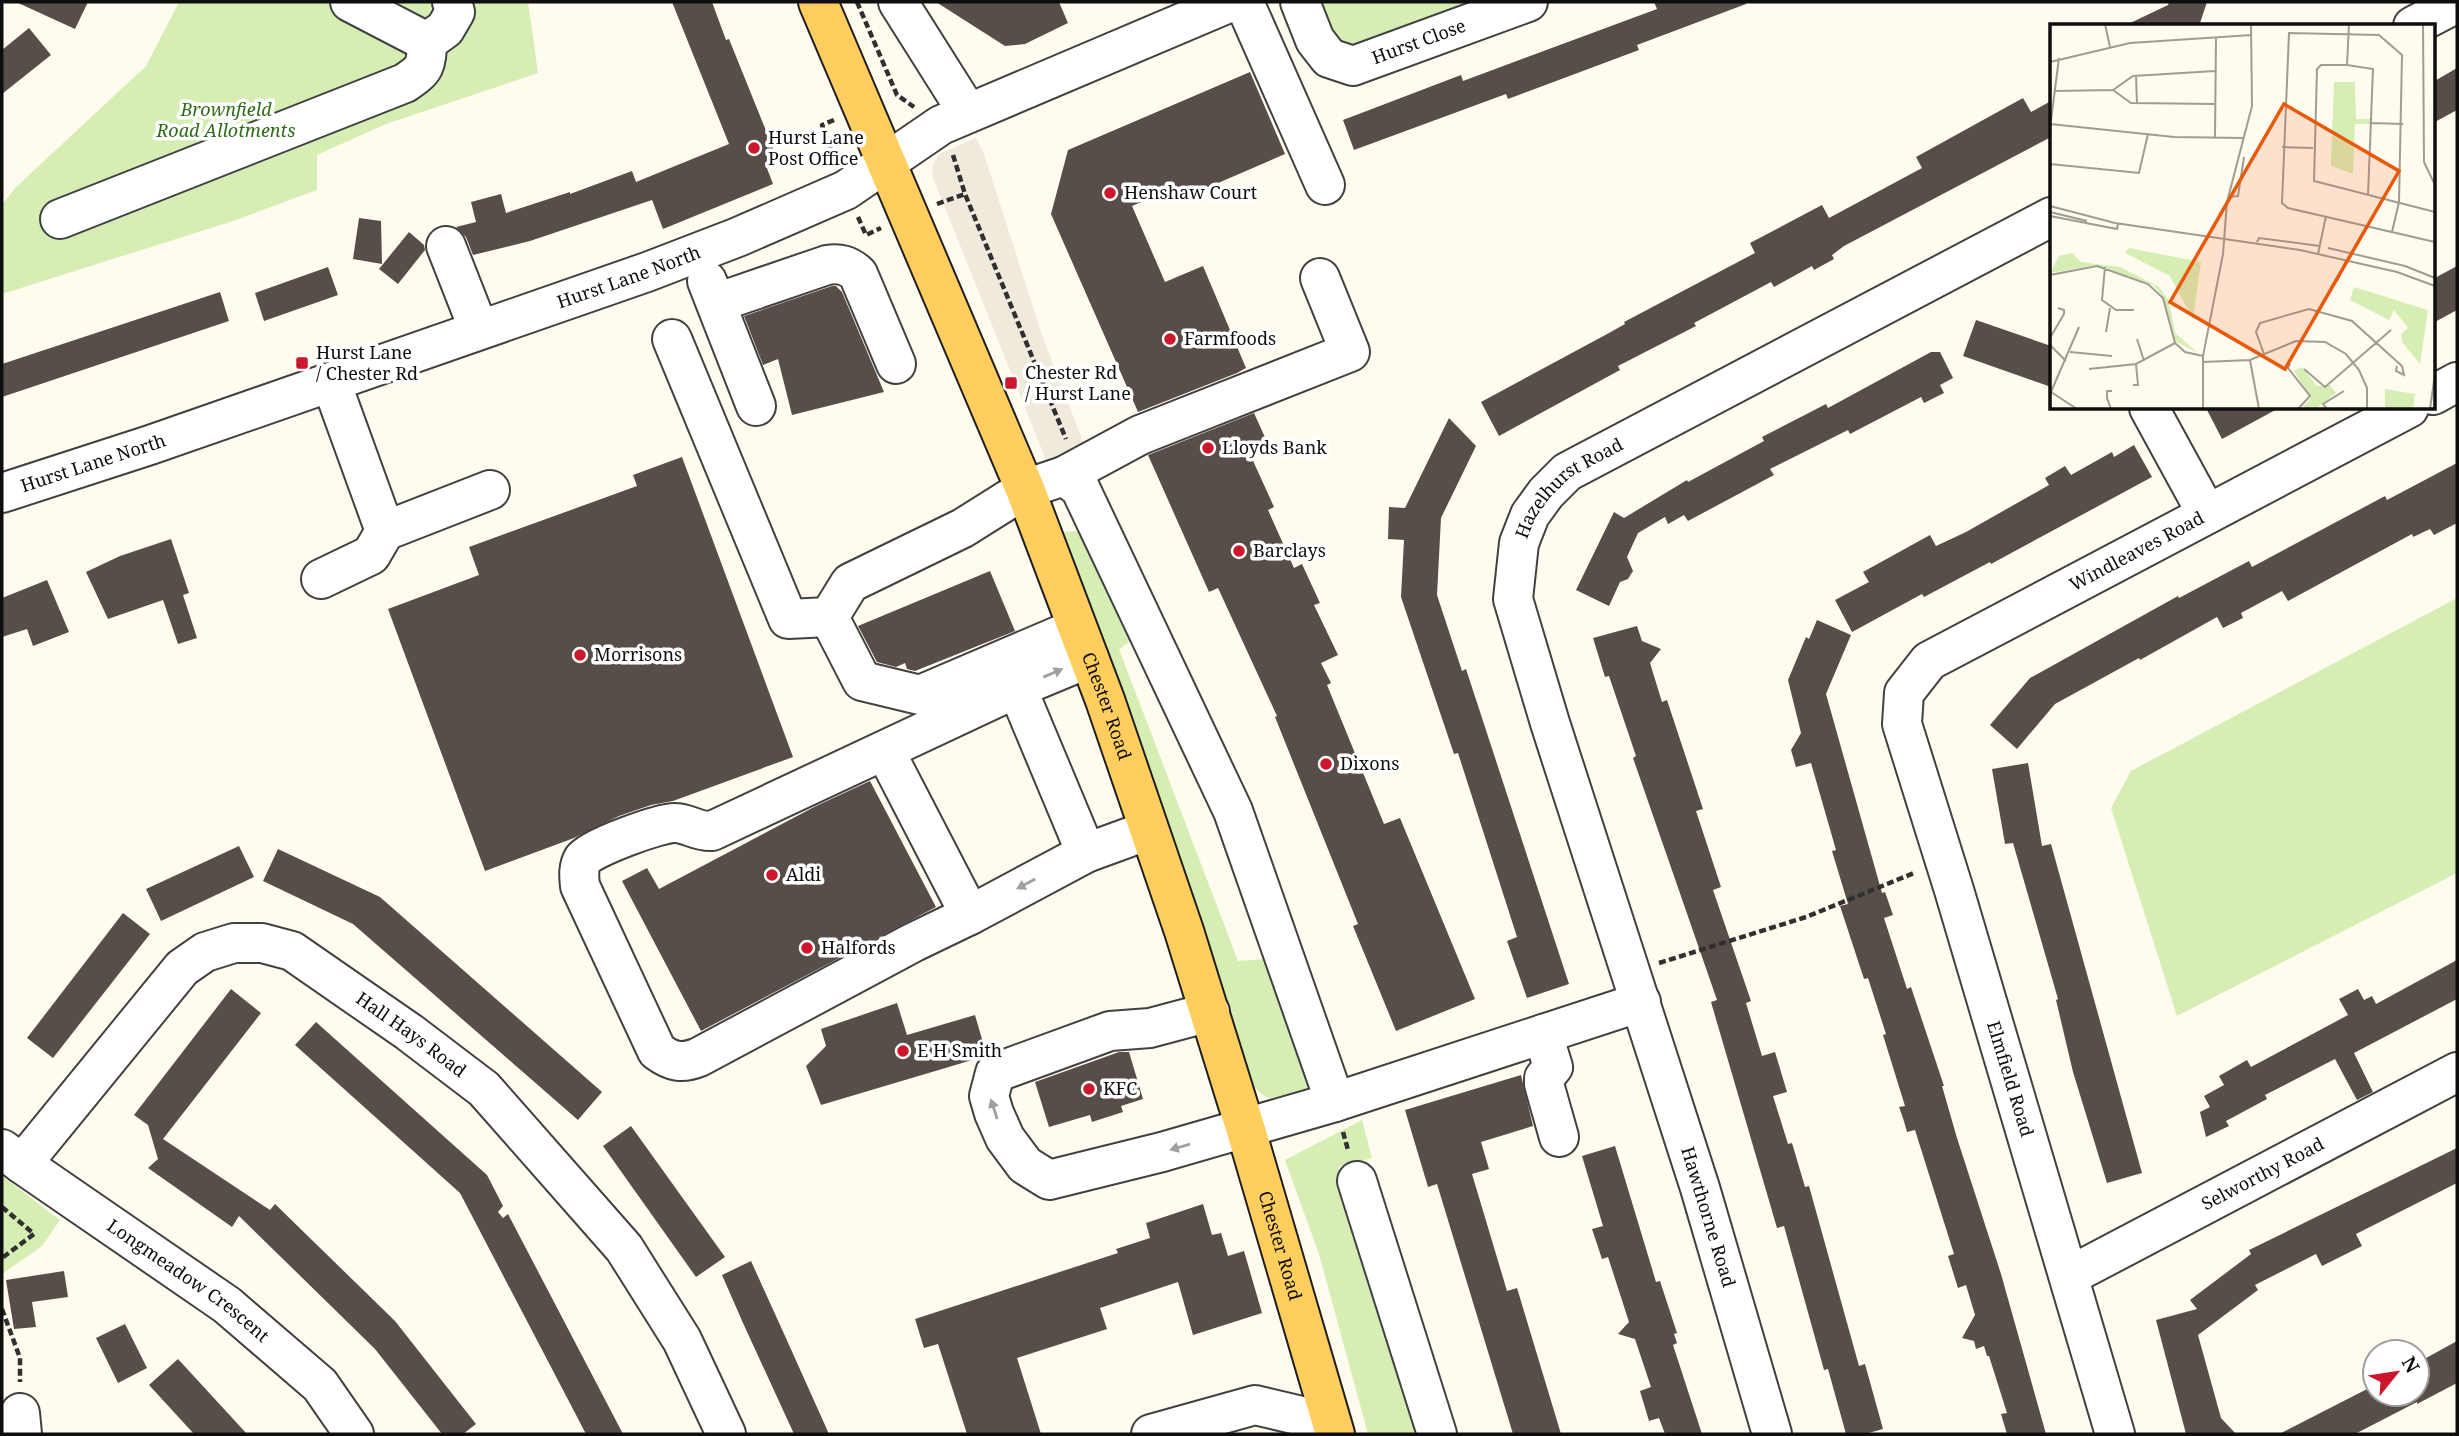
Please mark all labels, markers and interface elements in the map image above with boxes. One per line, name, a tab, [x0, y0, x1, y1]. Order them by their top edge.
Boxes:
street label: Hurst Close	[1368, 13, 1469, 69]
inset map	[2050, 24, 2434, 410]
park label: Brownfield Road Allotments	[155, 97, 296, 142]
place label: Hurst Lane Post Office	[768, 125, 864, 170]
marker: Hurst Lane Post Office	[746, 140, 762, 156]
place label: Henshaw Court	[1124, 180, 1257, 204]
marker: Henshaw Court	[1102, 185, 1118, 201]
street label: Hurst Lane North	[554, 240, 704, 313]
place label: Farmfoods	[1184, 326, 1276, 350]
marker: Farmfoods	[1162, 331, 1178, 347]
place label: Hurst Lane / Chester Rd	[316, 340, 418, 385]
marker: Hurst Lane / Chester Rd	[294, 355, 310, 371]
place label: Chester Rd / Hurst Lane	[1025, 360, 1131, 405]
marker: Chester Rd / Hurst Lane	[1003, 375, 1019, 391]
street label: Hurst Lane North	[17, 427, 169, 497]
street label: Hazelhurst Road	[1509, 432, 1627, 541]
place label: Lloyds Bank	[1222, 435, 1327, 459]
marker: Lloyds Bank	[1200, 440, 1216, 456]
street label: Windleaves Road	[2065, 505, 2208, 596]
place label: Barclays	[1253, 538, 1326, 562]
marker: Barclays	[1231, 543, 1247, 559]
place label: Morrisons	[594, 642, 682, 666]
marker: Morrisons	[572, 647, 588, 663]
street label: Chester Road	[1077, 648, 1138, 763]
one-way arrow	[1042, 667, 1063, 678]
place label: Dixons	[1340, 751, 1399, 775]
marker: Dixons	[1318, 756, 1334, 772]
place label: Aldi	[786, 862, 821, 886]
marker: Aldi	[764, 867, 780, 883]
one-way arrow	[1016, 879, 1036, 890]
place label: Halfords	[821, 935, 896, 959]
marker: Halfords	[799, 940, 815, 956]
street label: Hall Hays Road	[352, 986, 472, 1082]
street label: Elmfield Road	[1982, 1018, 2040, 1140]
place label: E H Smith	[917, 1038, 1002, 1062]
marker: E H Smith	[895, 1043, 911, 1059]
place label: KFC	[1103, 1076, 1137, 1100]
marker: KFC	[1081, 1081, 1097, 1097]
one-way arrow	[988, 1099, 998, 1120]
street label: Selworthy Road	[2197, 1131, 2328, 1215]
one-way arrow	[1169, 1142, 1190, 1152]
street label: Hawthorne Road	[1676, 1143, 1742, 1290]
street label: Chester Road	[1253, 1188, 1308, 1303]
street label: Longmeadow Crescent	[103, 1213, 275, 1347]
north arrow	[2361, 1338, 2431, 1408]
text: N	[2396, 1352, 2426, 1378]

